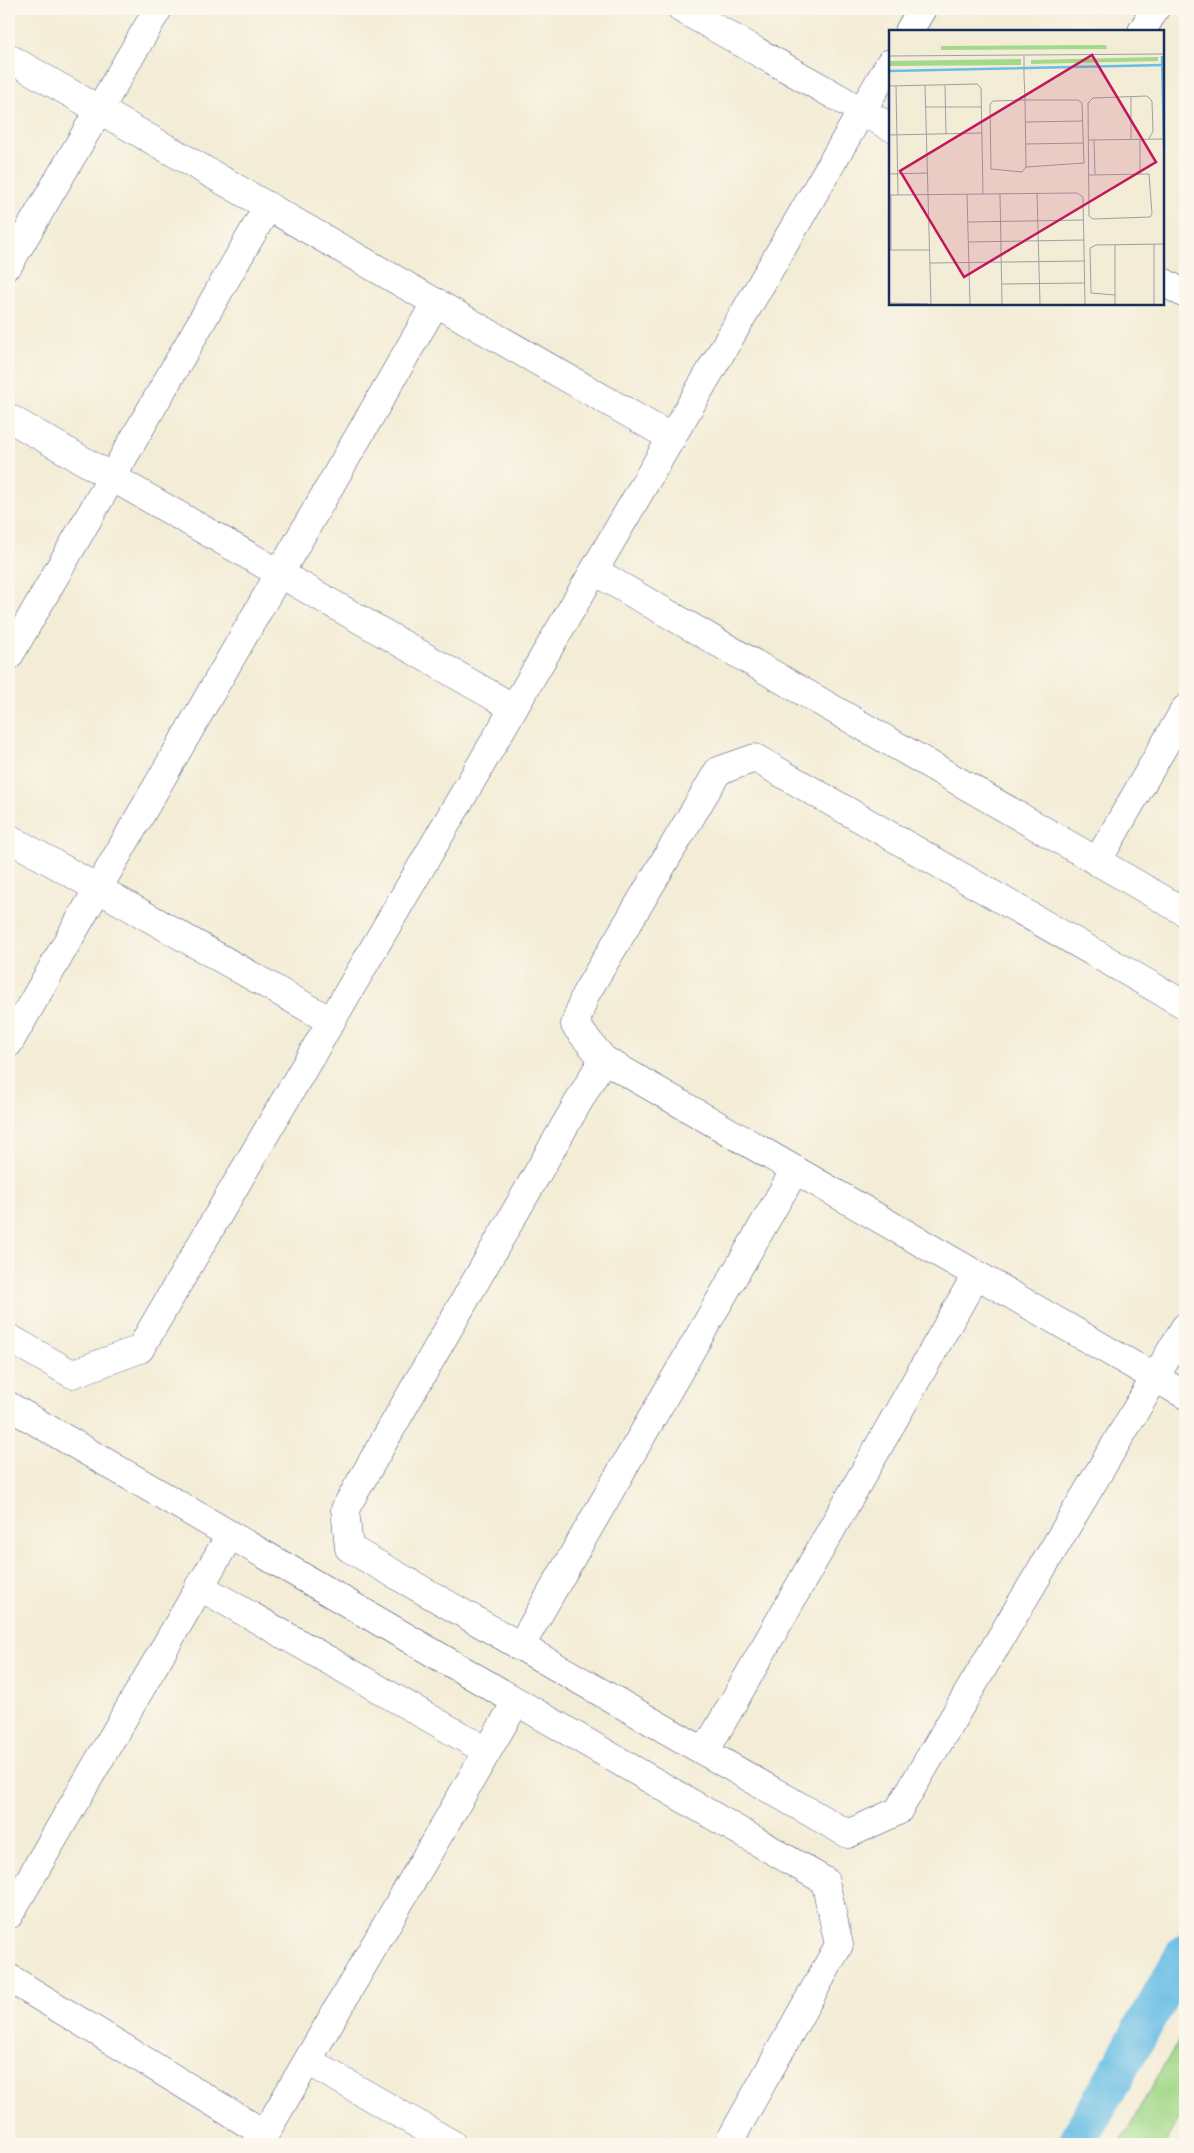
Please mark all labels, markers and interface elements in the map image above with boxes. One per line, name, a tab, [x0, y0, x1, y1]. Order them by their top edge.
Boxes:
inset map	[889, 30, 1164, 305]

